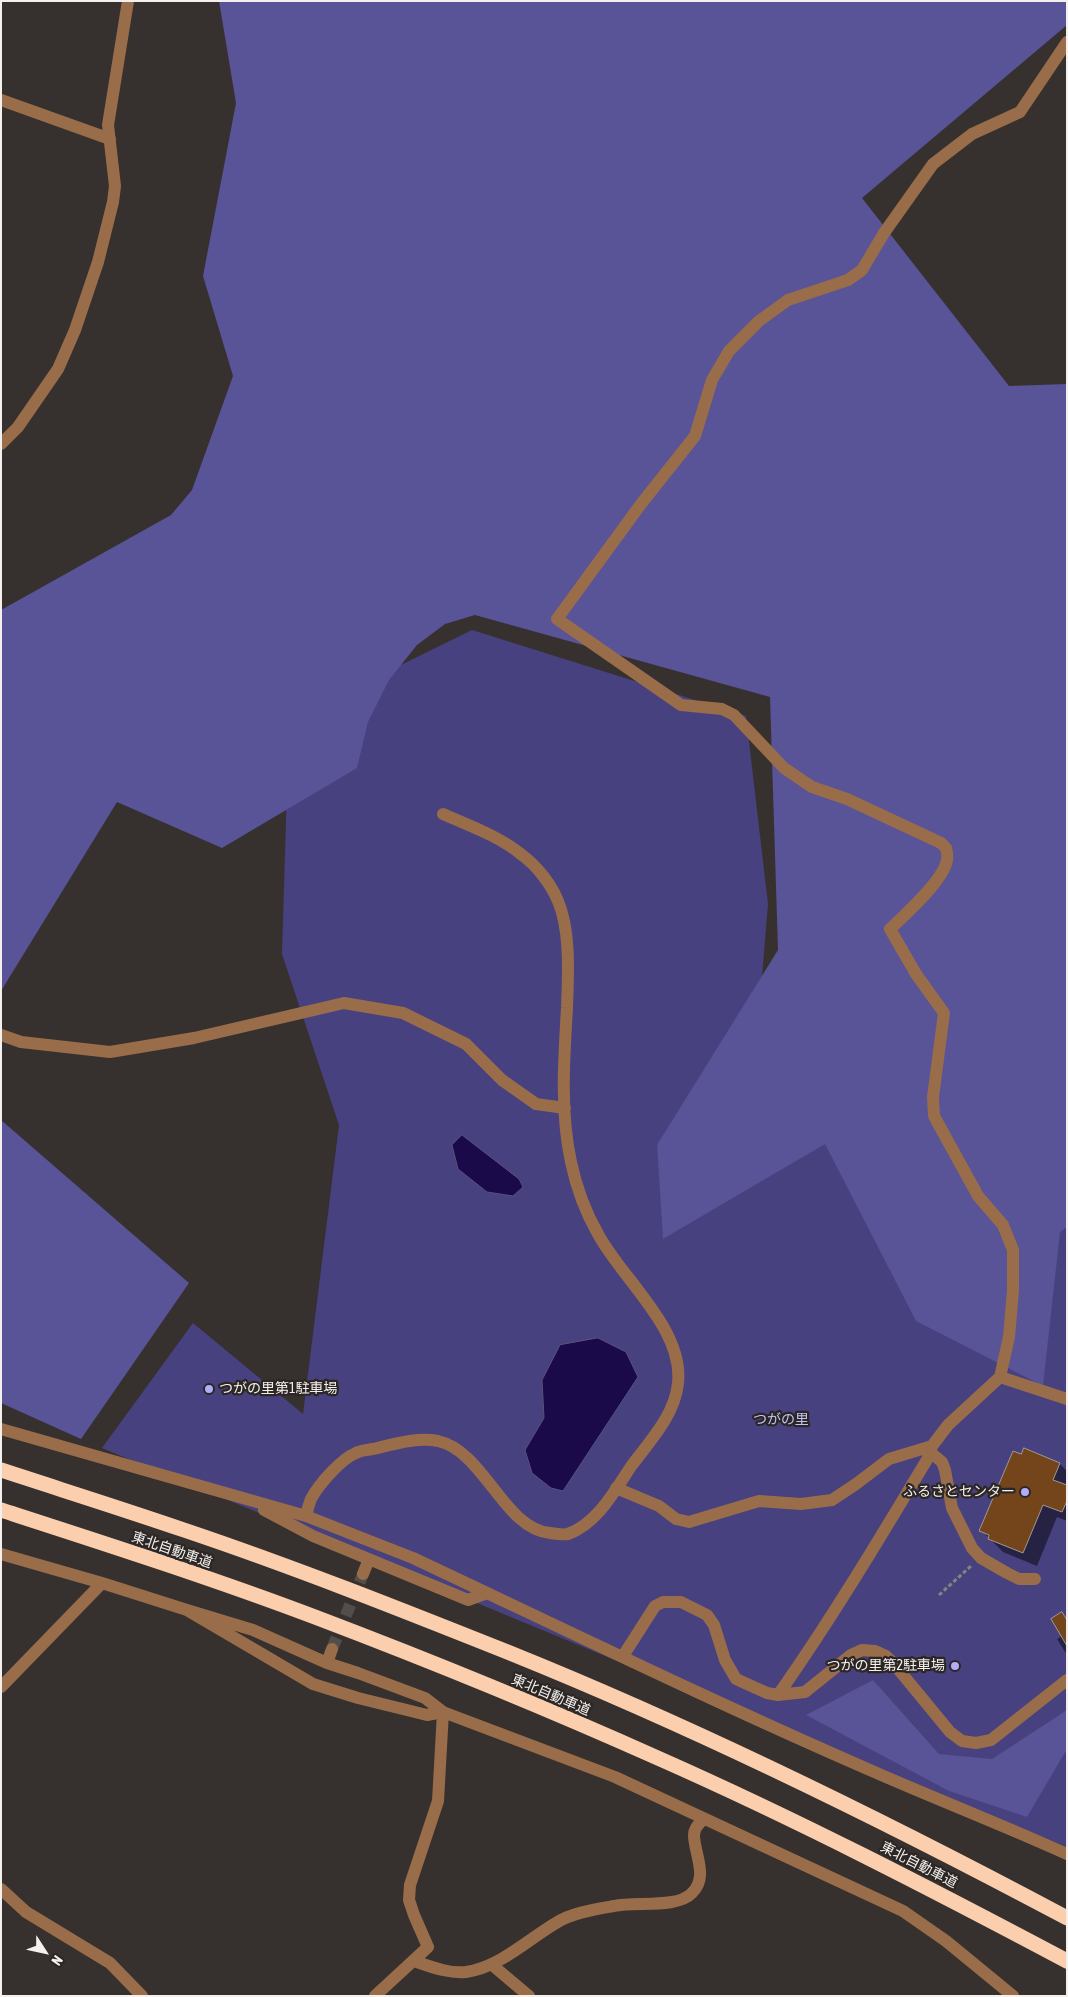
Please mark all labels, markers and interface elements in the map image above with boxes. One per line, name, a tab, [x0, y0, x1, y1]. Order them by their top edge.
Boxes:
place label: つがの里第1駐車場	[219, 1381, 338, 1397]
marker: つがの里第1駐車場	[203, 1383, 215, 1395]
park label: つがの里	[753, 1412, 809, 1428]
place label: ふるさとセンター	[903, 1484, 1015, 1500]
marker: ふるさとセンター	[1019, 1486, 1031, 1498]
street label: 東北自動車道	[130, 1528, 214, 1572]
place label: つがの里第2駐車場	[826, 1658, 945, 1674]
marker: つがの里第2駐車場	[949, 1660, 961, 1672]
street label: 東北自動車道	[509, 1671, 593, 1719]
street label: 東北自動車道	[878, 1838, 960, 1892]
north arrow	[20, 1927, 70, 1977]
text: N	[48, 1953, 66, 1969]

